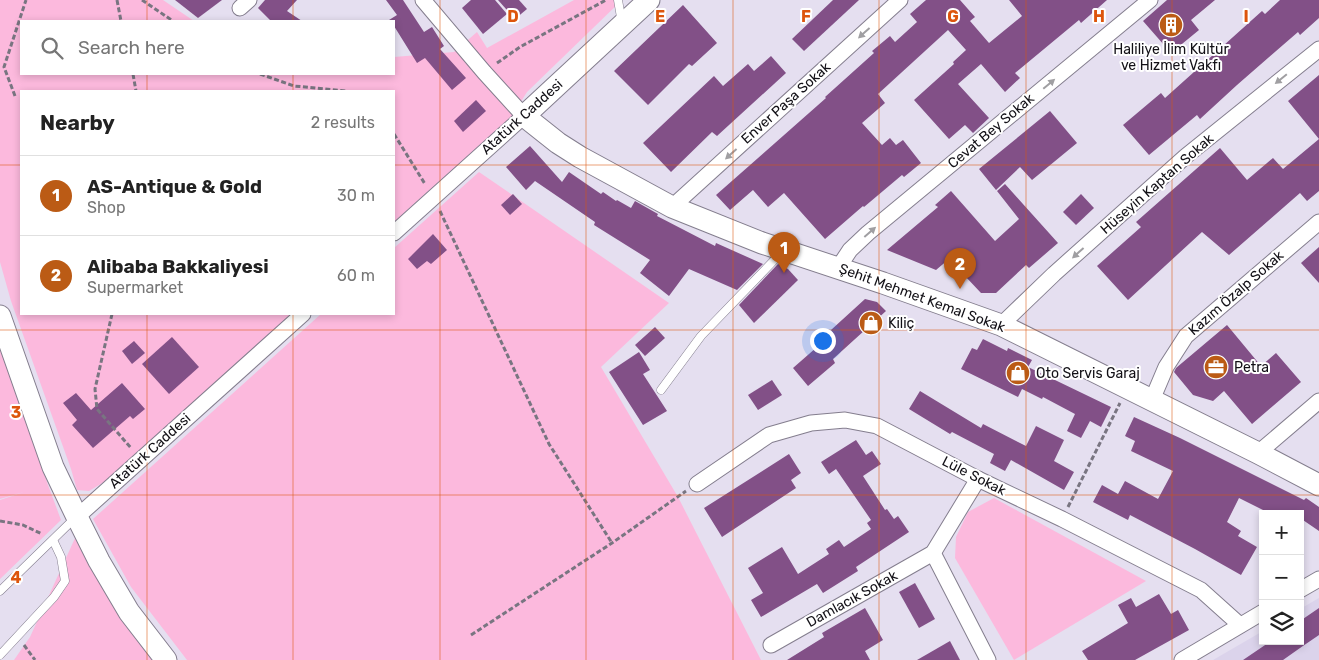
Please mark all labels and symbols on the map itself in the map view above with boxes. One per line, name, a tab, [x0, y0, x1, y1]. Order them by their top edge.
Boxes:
text: D	[507, 7, 519, 26]
text: E	[655, 7, 665, 26]
text: F	[801, 7, 811, 26]
text: G	[947, 7, 959, 26]
text: H	[1093, 7, 1105, 26]
text: I	[1243, 7, 1249, 26]
building icon: Haliliye İlim Kültür ve Hizmet Vakfı	[1158, 12, 1184, 38]
one-way arrow	[858, 27, 870, 39]
place label: Haliliye İlim Kültür ve Hizmet Vakfı	[1113, 41, 1230, 74]
street label: Enver Paşa Sokak	[738, 58, 835, 148]
one-way arrow	[1275, 74, 1288, 85]
street label: Atatürk Caddesi	[478, 76, 566, 158]
one-way arrow	[1042, 78, 1055, 89]
street label: Cevat Bey Sokak	[944, 89, 1038, 172]
street label: Hüseyin Kaptan Sokak	[1097, 130, 1218, 238]
one-way arrow	[725, 148, 737, 160]
one-way arrow	[863, 226, 875, 238]
pin: 1	[768, 232, 800, 273]
street label: Kazım Özalp Sokak	[1185, 246, 1288, 339]
one-way arrow	[1072, 247, 1084, 259]
pin: 2	[944, 248, 976, 289]
street label: Şehit Mehmet Kemal Sokak	[837, 260, 1008, 336]
shop icon: Kiliç	[858, 310, 884, 336]
place label: Kiliç	[888, 315, 915, 332]
your location	[810, 328, 836, 354]
office icon: Petra	[1203, 354, 1229, 380]
place label: Petra	[1234, 359, 1269, 376]
shop icon: Oto Servis Garaj	[1005, 360, 1031, 386]
place label: Oto Servis Garaj	[1036, 365, 1140, 382]
text: 3	[11, 403, 21, 422]
street label: Atatürk Caddesi	[106, 410, 194, 492]
street label: Lüle Sokak	[939, 453, 1010, 500]
street label: Damlacık Sokak	[804, 567, 901, 631]
text: 4	[11, 568, 22, 587]

